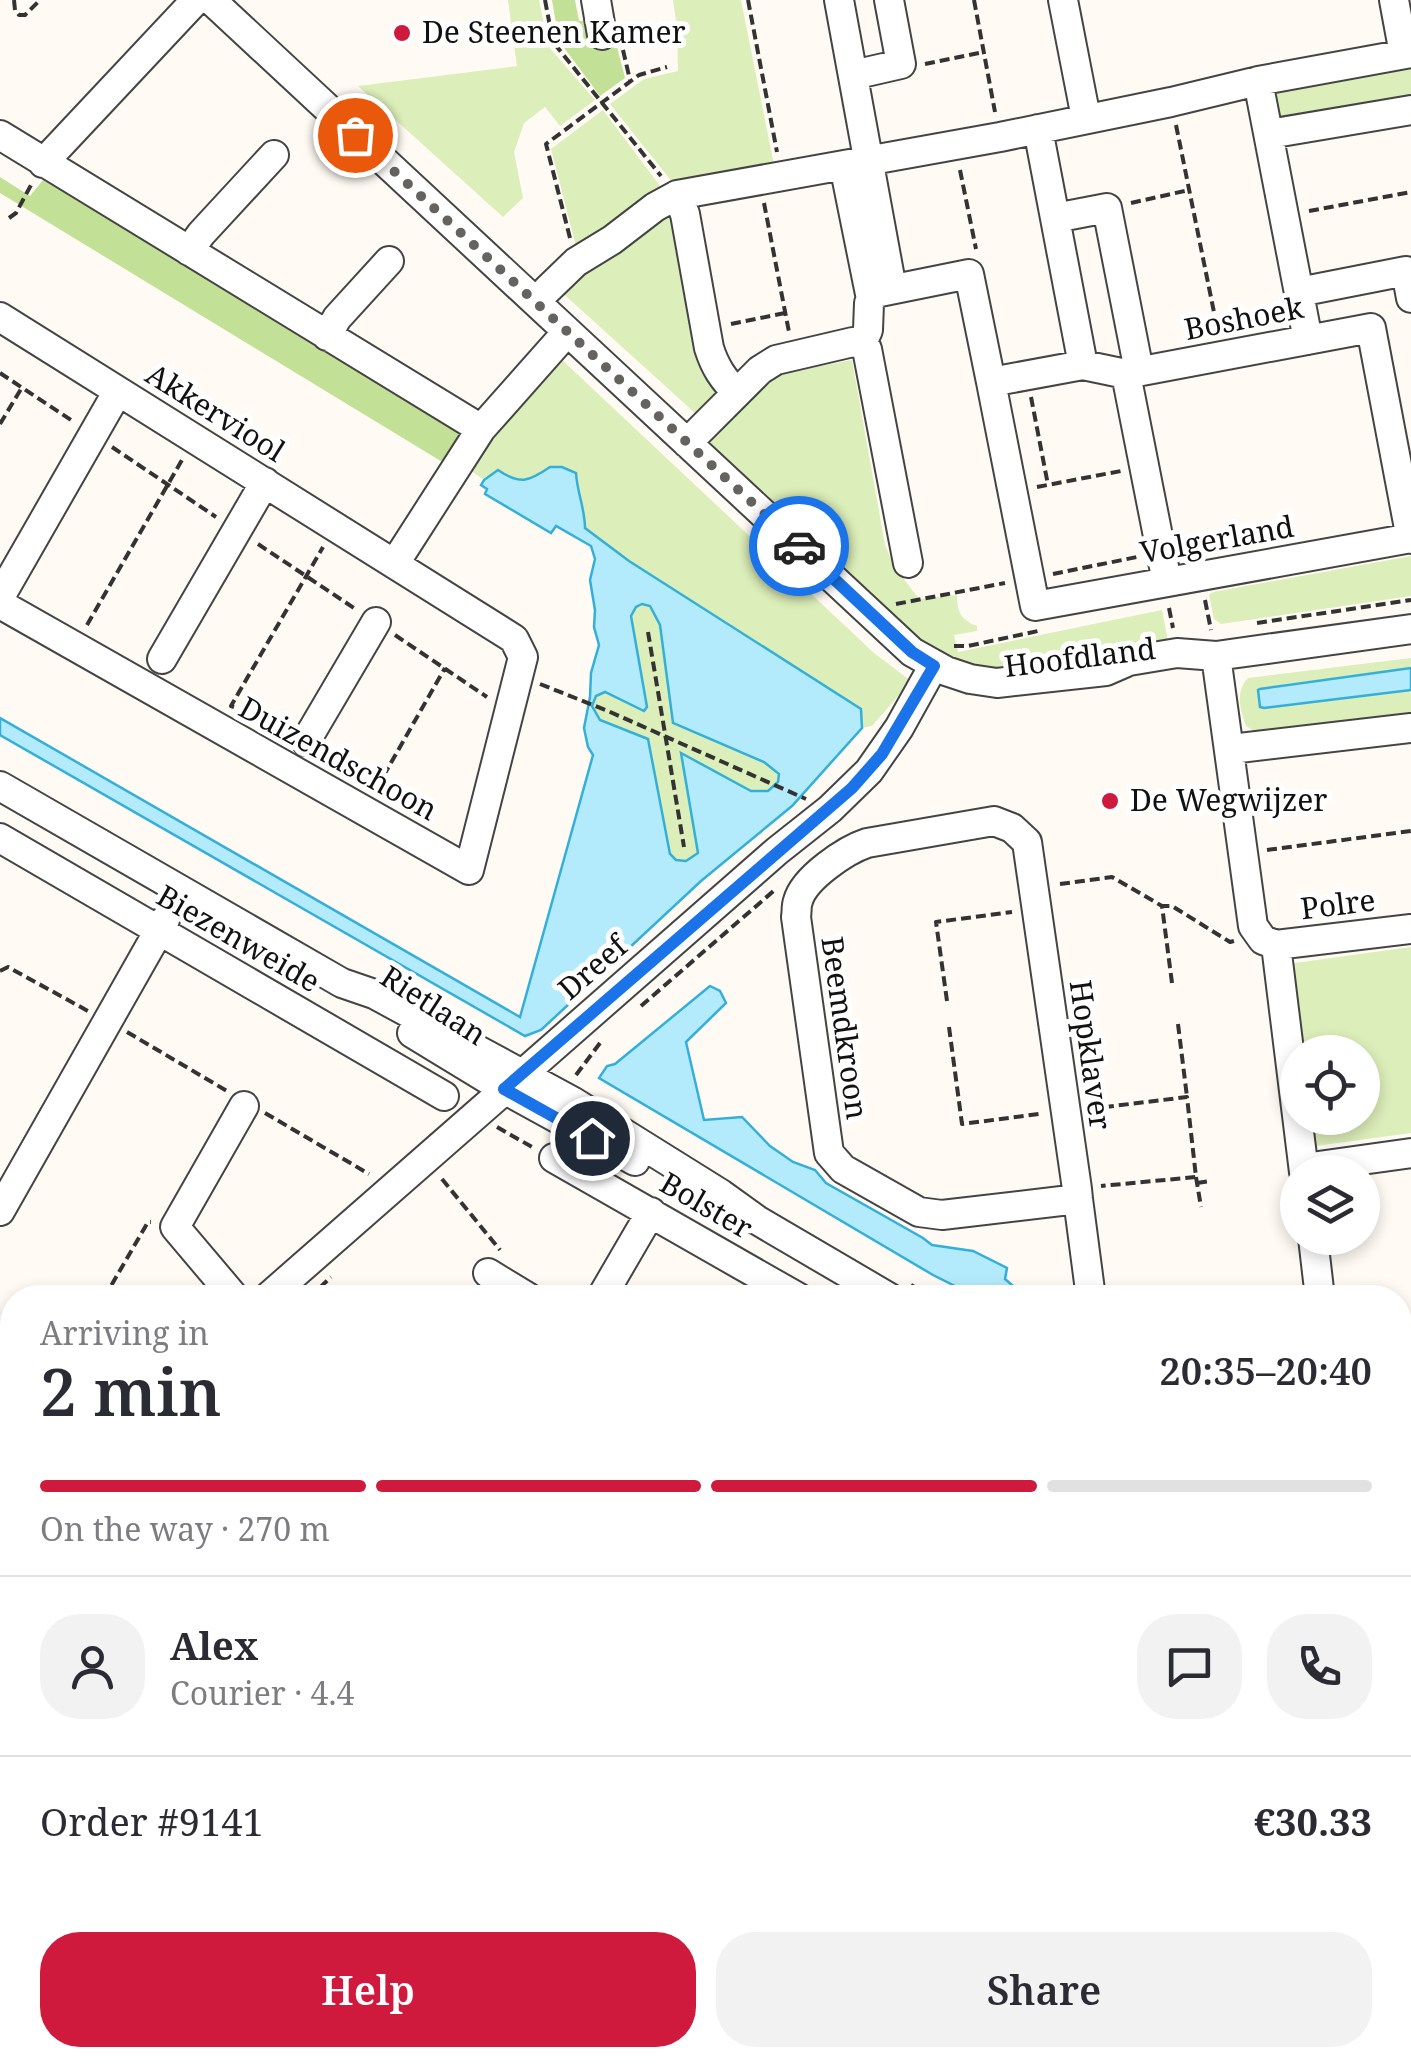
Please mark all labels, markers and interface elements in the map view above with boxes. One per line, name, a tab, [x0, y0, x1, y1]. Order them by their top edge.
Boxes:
place label: De Steenen Kamer	[422, 11, 686, 52]
marker: De Steenen Kamer	[391, 22, 413, 44]
pin	[313, 93, 398, 178]
icon: bag	[328, 108, 383, 163]
street label: Boshoek	[1181, 286, 1307, 349]
street label: Akkerviool	[138, 353, 293, 471]
courier	[749, 496, 849, 596]
street label: Volgerland	[1137, 505, 1297, 572]
icon: car	[772, 519, 827, 574]
street label: Hoofdland	[1002, 627, 1158, 686]
street label: Duizendschoon	[232, 686, 445, 829]
place label: De Wegwijzer	[1130, 779, 1327, 820]
marker: De Wegwijzer	[1099, 790, 1121, 812]
street label: Biezenweide	[150, 874, 328, 1001]
street label: Polre	[1298, 879, 1377, 928]
street label: Dreef	[549, 924, 638, 1008]
street label: Beemdkroon	[812, 934, 879, 1122]
street label: Rietlaan	[373, 955, 495, 1054]
street label: Hopklaver	[1061, 977, 1122, 1132]
map controls	[1280, 1035, 1380, 1255]
button: locate	[1280, 1035, 1380, 1135]
pin	[550, 1096, 635, 1181]
icon: home	[565, 1111, 620, 1166]
button: layers	[1280, 1155, 1380, 1255]
street label: Bolster	[653, 1162, 761, 1248]
text: Arriving in	[40, 1311, 209, 1354]
text: 20:35–20:40	[1159, 1344, 1372, 1396]
text: 2 min	[40, 1347, 222, 1435]
text: On the way · 270 m	[40, 1507, 330, 1550]
button: person	[40, 1614, 145, 1719]
button: chat	[1137, 1614, 1242, 1719]
button: phone	[1267, 1614, 1372, 1719]
text: Alex	[170, 1619, 258, 1671]
text: Courier · 4.4	[170, 1671, 354, 1714]
text: Order #9141	[40, 1795, 264, 1847]
text: €30.33	[1254, 1795, 1372, 1847]
button: Help	[40, 1932, 696, 2047]
button: Share	[716, 1932, 1372, 2047]

